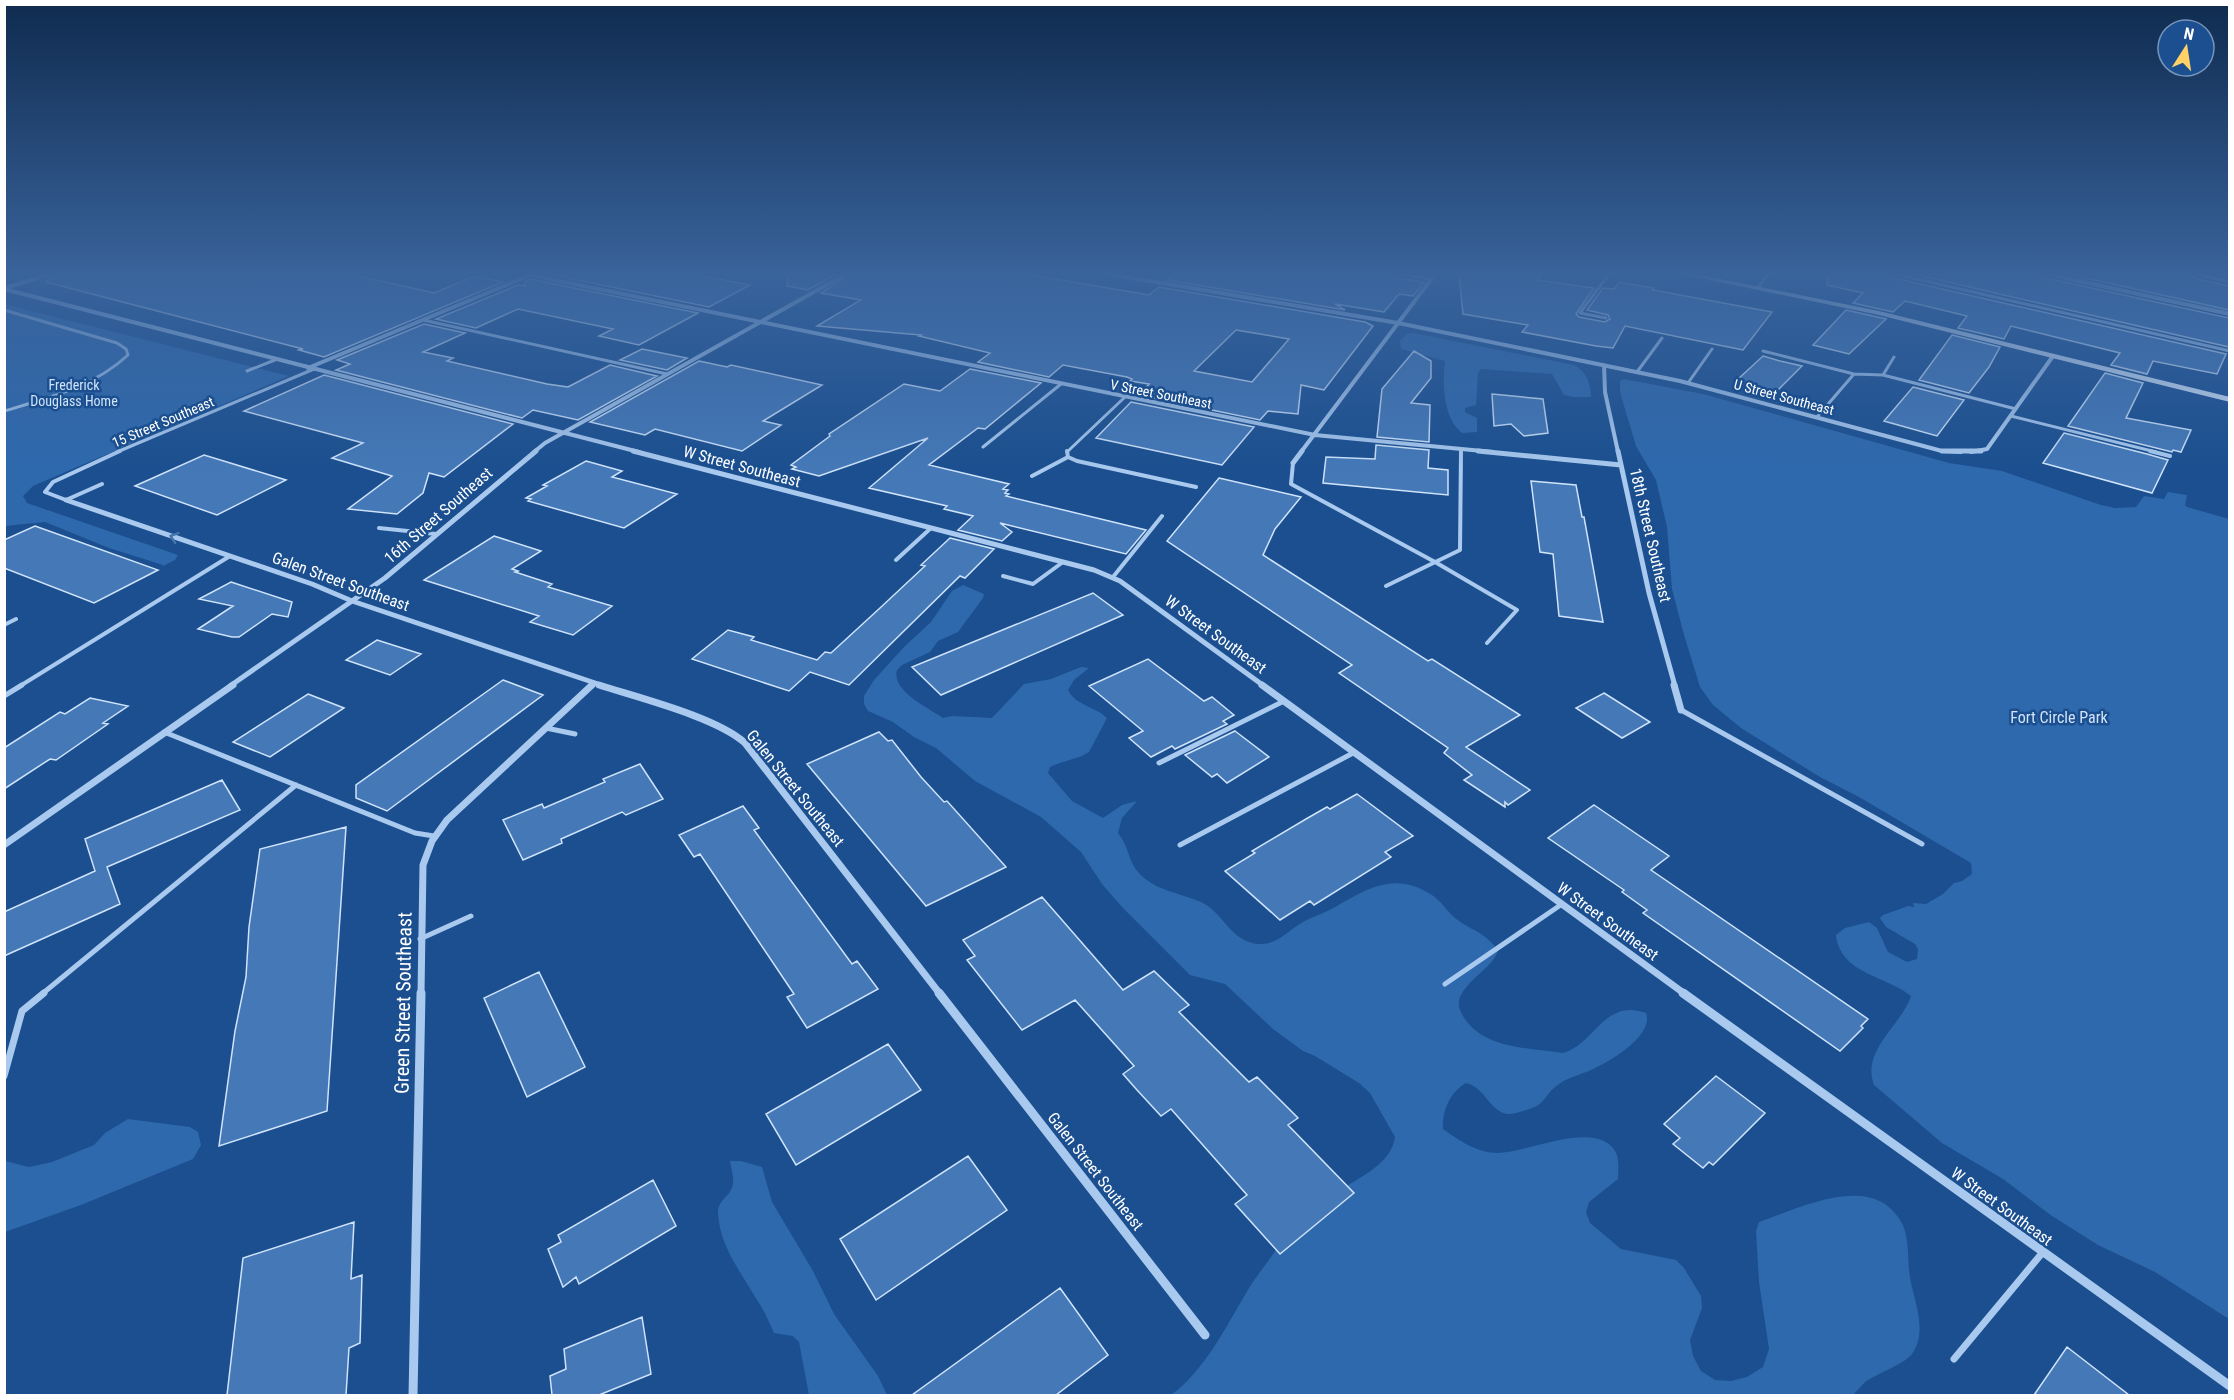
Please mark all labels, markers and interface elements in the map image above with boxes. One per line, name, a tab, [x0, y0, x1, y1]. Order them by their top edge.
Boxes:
north arrow	[2156, 18, 2216, 78]
text: N	[2182, 24, 2196, 44]
street label: V Street Southeast	[1109, 376, 1213, 412]
street label: U Street Southeast	[1732, 376, 1836, 418]
park label: Frederick Douglass Home	[30, 377, 118, 409]
street label: 15 Street Southeast	[110, 393, 216, 451]
street label: W Street Southeast	[681, 442, 803, 491]
street label: 16th Street Southeast	[380, 463, 496, 567]
street label: 18th Street Southeast	[1626, 466, 1675, 604]
one-way arrow	[169, 532, 180, 545]
street label: Galen Street Southeast	[270, 548, 412, 615]
street label: W Street Southeast	[1161, 591, 1270, 678]
park label: Fort Circle Park	[2010, 708, 2109, 727]
street label: Galen Street Southeast	[743, 726, 849, 851]
street label: W Street Southeast	[1553, 878, 1662, 965]
street label: Green Street Southeast	[389, 912, 417, 1094]
street label: Galen Street Southeast	[1044, 1108, 1148, 1234]
street label: W Street Southeast	[1947, 1163, 2056, 1250]

